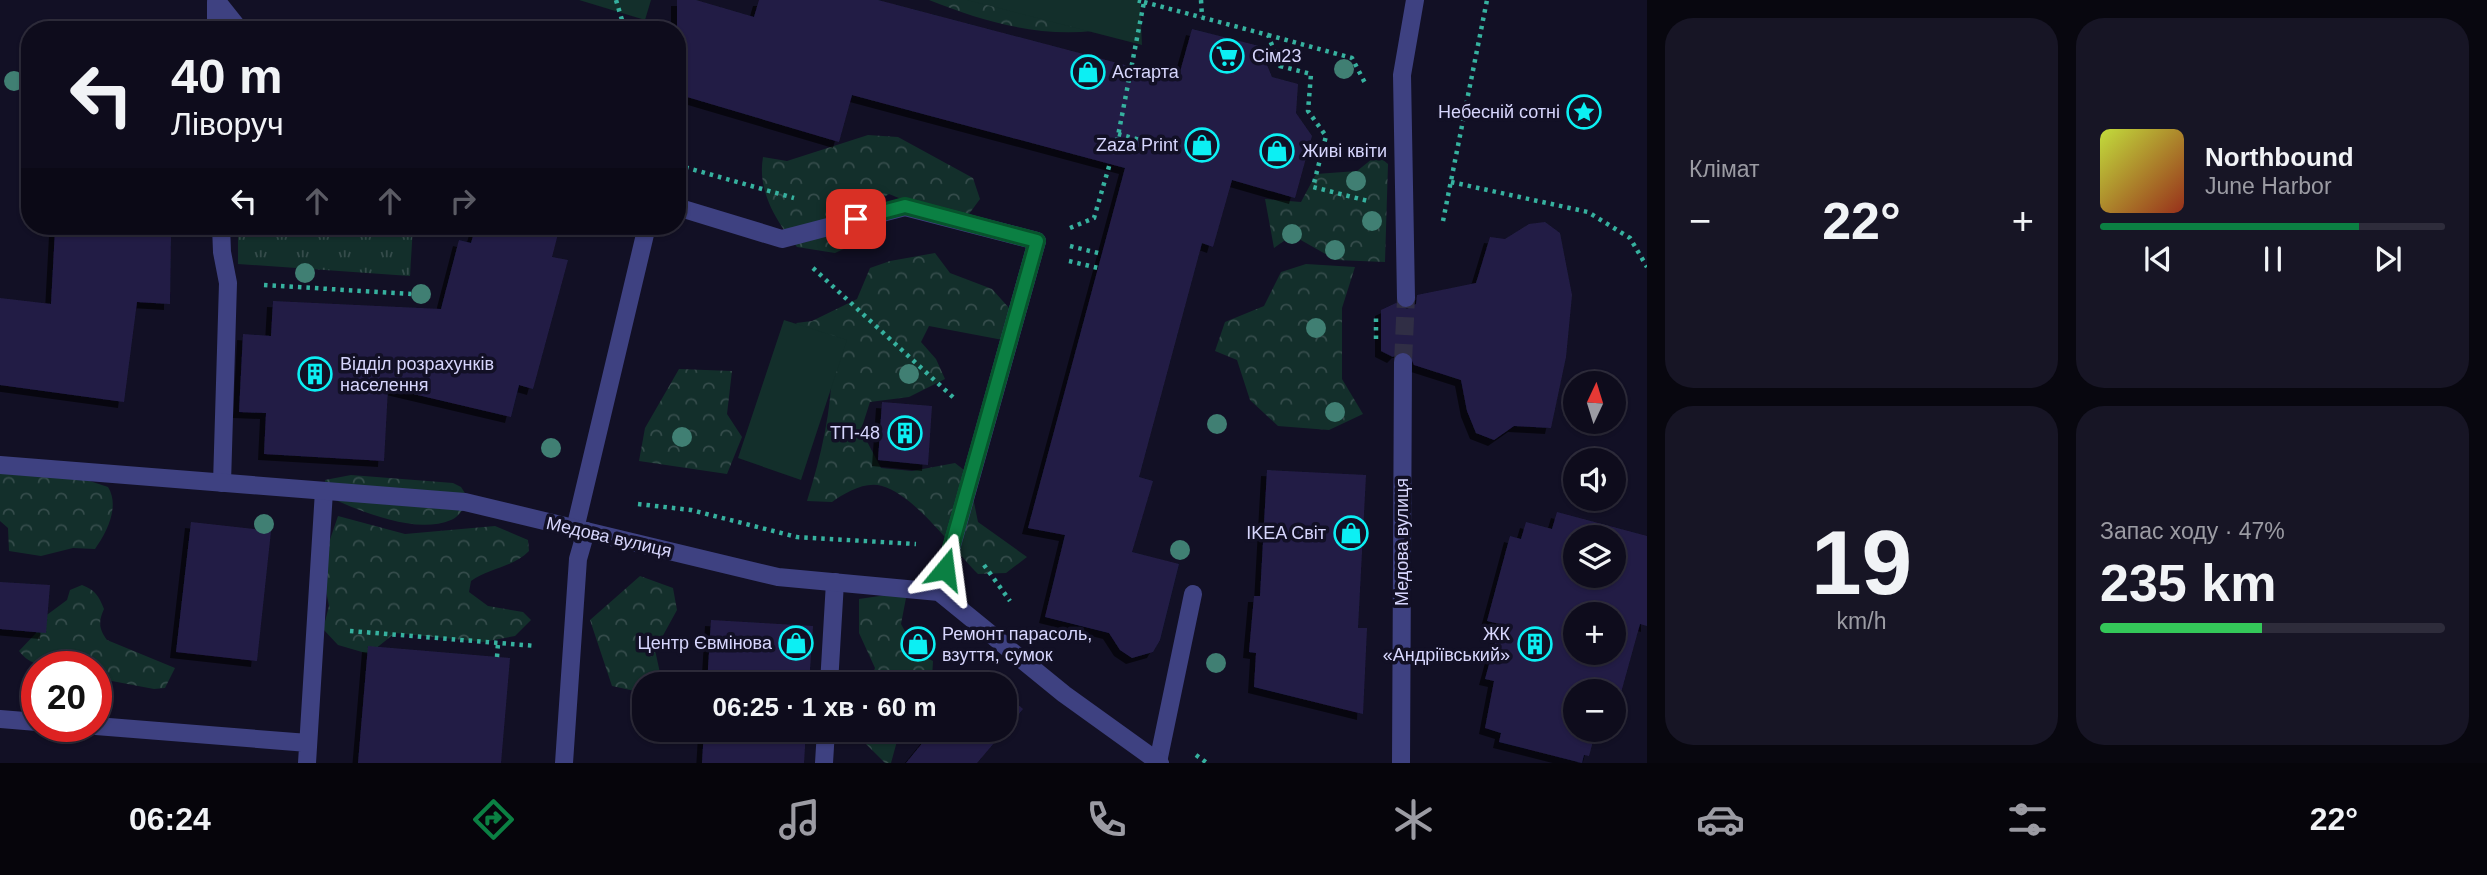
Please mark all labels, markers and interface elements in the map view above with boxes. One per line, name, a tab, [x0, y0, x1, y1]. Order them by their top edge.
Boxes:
supermarket icon: Сім23	[1208, 37, 1246, 75]
place label: Сім23	[1252, 46, 1301, 66]
icon: left	[56, 49, 147, 140]
text: 40 m	[171, 49, 283, 103]
shop icon: Астарта	[1069, 53, 1107, 91]
place label: Астарта	[1112, 62, 1180, 82]
place icon: Небесній сотні	[1565, 93, 1603, 131]
place label: Небесній сотні	[1438, 102, 1560, 122]
text: Ліворуч	[171, 106, 284, 142]
shop icon: Zaza Print	[1183, 126, 1221, 164]
shop icon: Живі квіти	[1258, 132, 1296, 170]
place label: Zaza Print	[1096, 135, 1178, 155]
place label: Живі квіти	[1302, 141, 1387, 161]
text: Northbound	[2205, 142, 2354, 172]
text: Клімат	[1689, 156, 1760, 182]
text: June Harbor	[2205, 173, 2332, 199]
icon: left	[225, 182, 263, 220]
icon: ahead	[298, 182, 336, 220]
icon: ahead	[371, 182, 409, 220]
icon: right	[444, 182, 482, 220]
pin	[826, 189, 886, 249]
text: 22°	[1822, 192, 1901, 250]
icon: arrive	[837, 200, 875, 238]
text: −	[1689, 200, 1711, 242]
text: +	[2012, 200, 2034, 242]
icon: previous	[2139, 240, 2177, 278]
icon: pause	[2254, 240, 2292, 278]
icon: next	[2369, 240, 2407, 278]
place label: Відділ розрахунків населення	[340, 354, 494, 395]
building icon: Відділ розрахунків населення	[296, 355, 334, 393]
north arrow	[1563, 371, 1626, 434]
map controls	[1563, 371, 1626, 742]
building icon: ТП-48	[886, 414, 924, 452]
place label: ТП-48	[830, 423, 880, 443]
button: sound	[1563, 448, 1626, 511]
street label: Медова вулиця	[1392, 478, 1412, 606]
text: 19	[1811, 512, 1912, 613]
street label: Медова вулиця	[544, 513, 674, 561]
shop icon: IKEA Світ	[1332, 514, 1370, 552]
text: Запас ходу · 47%	[2100, 518, 2285, 544]
place label: IKEA Світ	[1246, 523, 1326, 543]
button: layers	[1563, 525, 1626, 588]
position arrow	[908, 532, 982, 606]
text: 235 km	[2100, 554, 2276, 612]
button: +	[1563, 602, 1626, 665]
text: km/h	[1837, 608, 1886, 634]
shop icon: Центр Євмінова	[777, 624, 815, 662]
place label: Ремонт парасоль, взуття, сумок	[942, 624, 1092, 665]
place label: ЖК «Андріївський»	[1383, 624, 1511, 665]
shop icon: Ремонт парасоль, взуття, сумок	[899, 625, 937, 663]
building icon: ЖК «Андріївський»	[1516, 625, 1554, 663]
place label: Центр Євмінова	[637, 633, 773, 653]
speed limit sign: 20	[21, 651, 112, 742]
button: −	[1563, 679, 1626, 742]
text: 06:25 · 1 хв · 60 m	[712, 692, 937, 722]
icon: directions	[469, 795, 518, 844]
icon: music	[775, 795, 824, 844]
icon: phone	[1082, 795, 1131, 844]
icon: climate	[1389, 795, 1438, 844]
icon: car	[1696, 795, 1745, 844]
icon: filters	[2003, 795, 2052, 844]
text: 06:24	[129, 801, 211, 837]
text: 22°	[2310, 801, 2358, 837]

